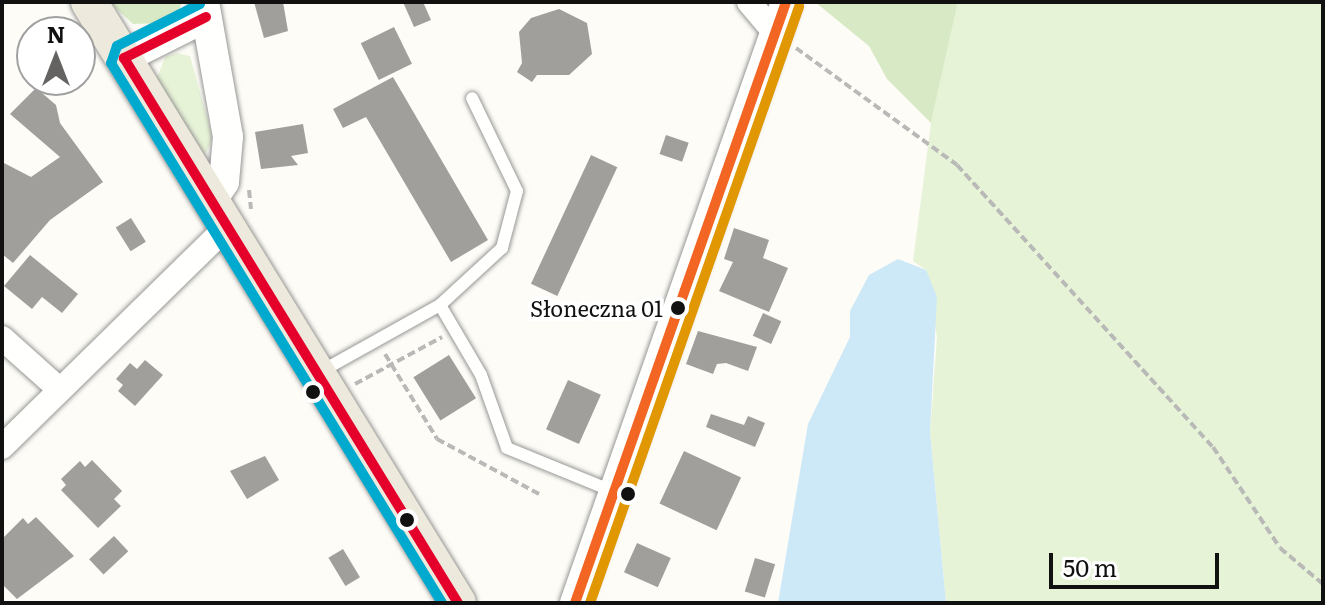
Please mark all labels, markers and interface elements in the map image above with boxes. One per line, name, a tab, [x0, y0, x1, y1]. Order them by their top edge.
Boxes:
north arrow	[16, 16, 96, 96]
text: N	[47, 17, 65, 50]
place label: Słoneczna 01	[530, 295, 663, 321]
marker: Słoneczna 01	[670, 300, 686, 316]
unlabelled marker	[305, 384, 321, 400]
unlabelled marker	[620, 486, 636, 502]
unlabelled marker	[399, 512, 415, 528]
scale bar	[1053, 537, 1223, 587]
text: 50 m	[1063, 549, 1117, 584]

